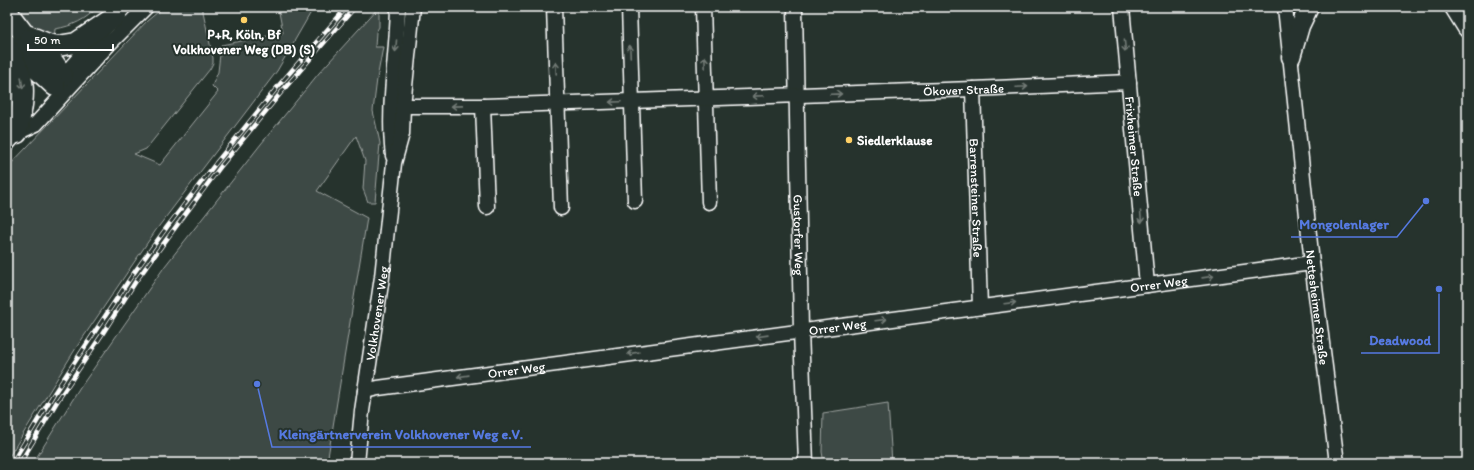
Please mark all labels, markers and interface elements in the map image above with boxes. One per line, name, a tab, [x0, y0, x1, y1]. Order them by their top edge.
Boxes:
marker: P+R, Köln, Bf Volkhovener Weg (DB) (S)	[239, 15, 249, 25]
scale bar	[28, 26, 113, 52]
place label: P+R, Köln, Bf Volkhovener Weg (DB) (S)	[173, 27, 315, 58]
text: 50 m	[34, 33, 60, 47]
one-way arrow	[393, 39, 400, 52]
one-way arrow	[1121, 39, 1129, 52]
one-way arrow	[626, 45, 634, 58]
one-way arrow	[701, 56, 709, 69]
one-way arrow	[552, 62, 560, 75]
one-way arrow	[19, 76, 27, 89]
street label: Ökover Straße	[923, 81, 1004, 99]
one-way arrow	[1015, 83, 1028, 90]
one-way arrow	[829, 90, 842, 98]
one-way arrow	[752, 92, 765, 100]
street label: Frixheimer Straße	[1122, 96, 1146, 197]
one-way arrow	[609, 98, 622, 105]
one-way arrow	[451, 102, 464, 110]
place label: Siedlerklause	[857, 133, 932, 148]
marker: Siedlerklause	[844, 135, 854, 145]
street label: Barrensteiner Straße	[967, 138, 985, 258]
street label: Gustorfer Weg	[790, 194, 807, 276]
one-way arrow	[1137, 210, 1145, 223]
callout: Mongolenlager	[1291, 211, 1397, 237]
text: Mongolenlager	[1299, 216, 1389, 233]
street label: Nettesheimer Straße	[1303, 249, 1332, 366]
street label: Volkhovener Weg	[363, 265, 391, 362]
street label: Orrer Weg	[1129, 273, 1189, 295]
one-way arrow	[1202, 273, 1215, 281]
one-way arrow	[1003, 299, 1016, 307]
street label: Orrer Weg	[808, 316, 868, 338]
one-way arrow	[874, 316, 887, 324]
callout: Deadwood	[1361, 327, 1439, 353]
one-way arrow	[756, 332, 769, 340]
text: Deadwood	[1369, 332, 1431, 349]
one-way arrow	[627, 349, 640, 357]
street label: Orrer Weg	[487, 359, 546, 381]
one-way arrow	[457, 372, 470, 380]
callout: Kleingärtnerverein Volkhovener Weg e.V.	[272, 421, 531, 447]
text: Kleingärtnerverein Volkhovener Weg e.V.	[279, 426, 523, 443]

